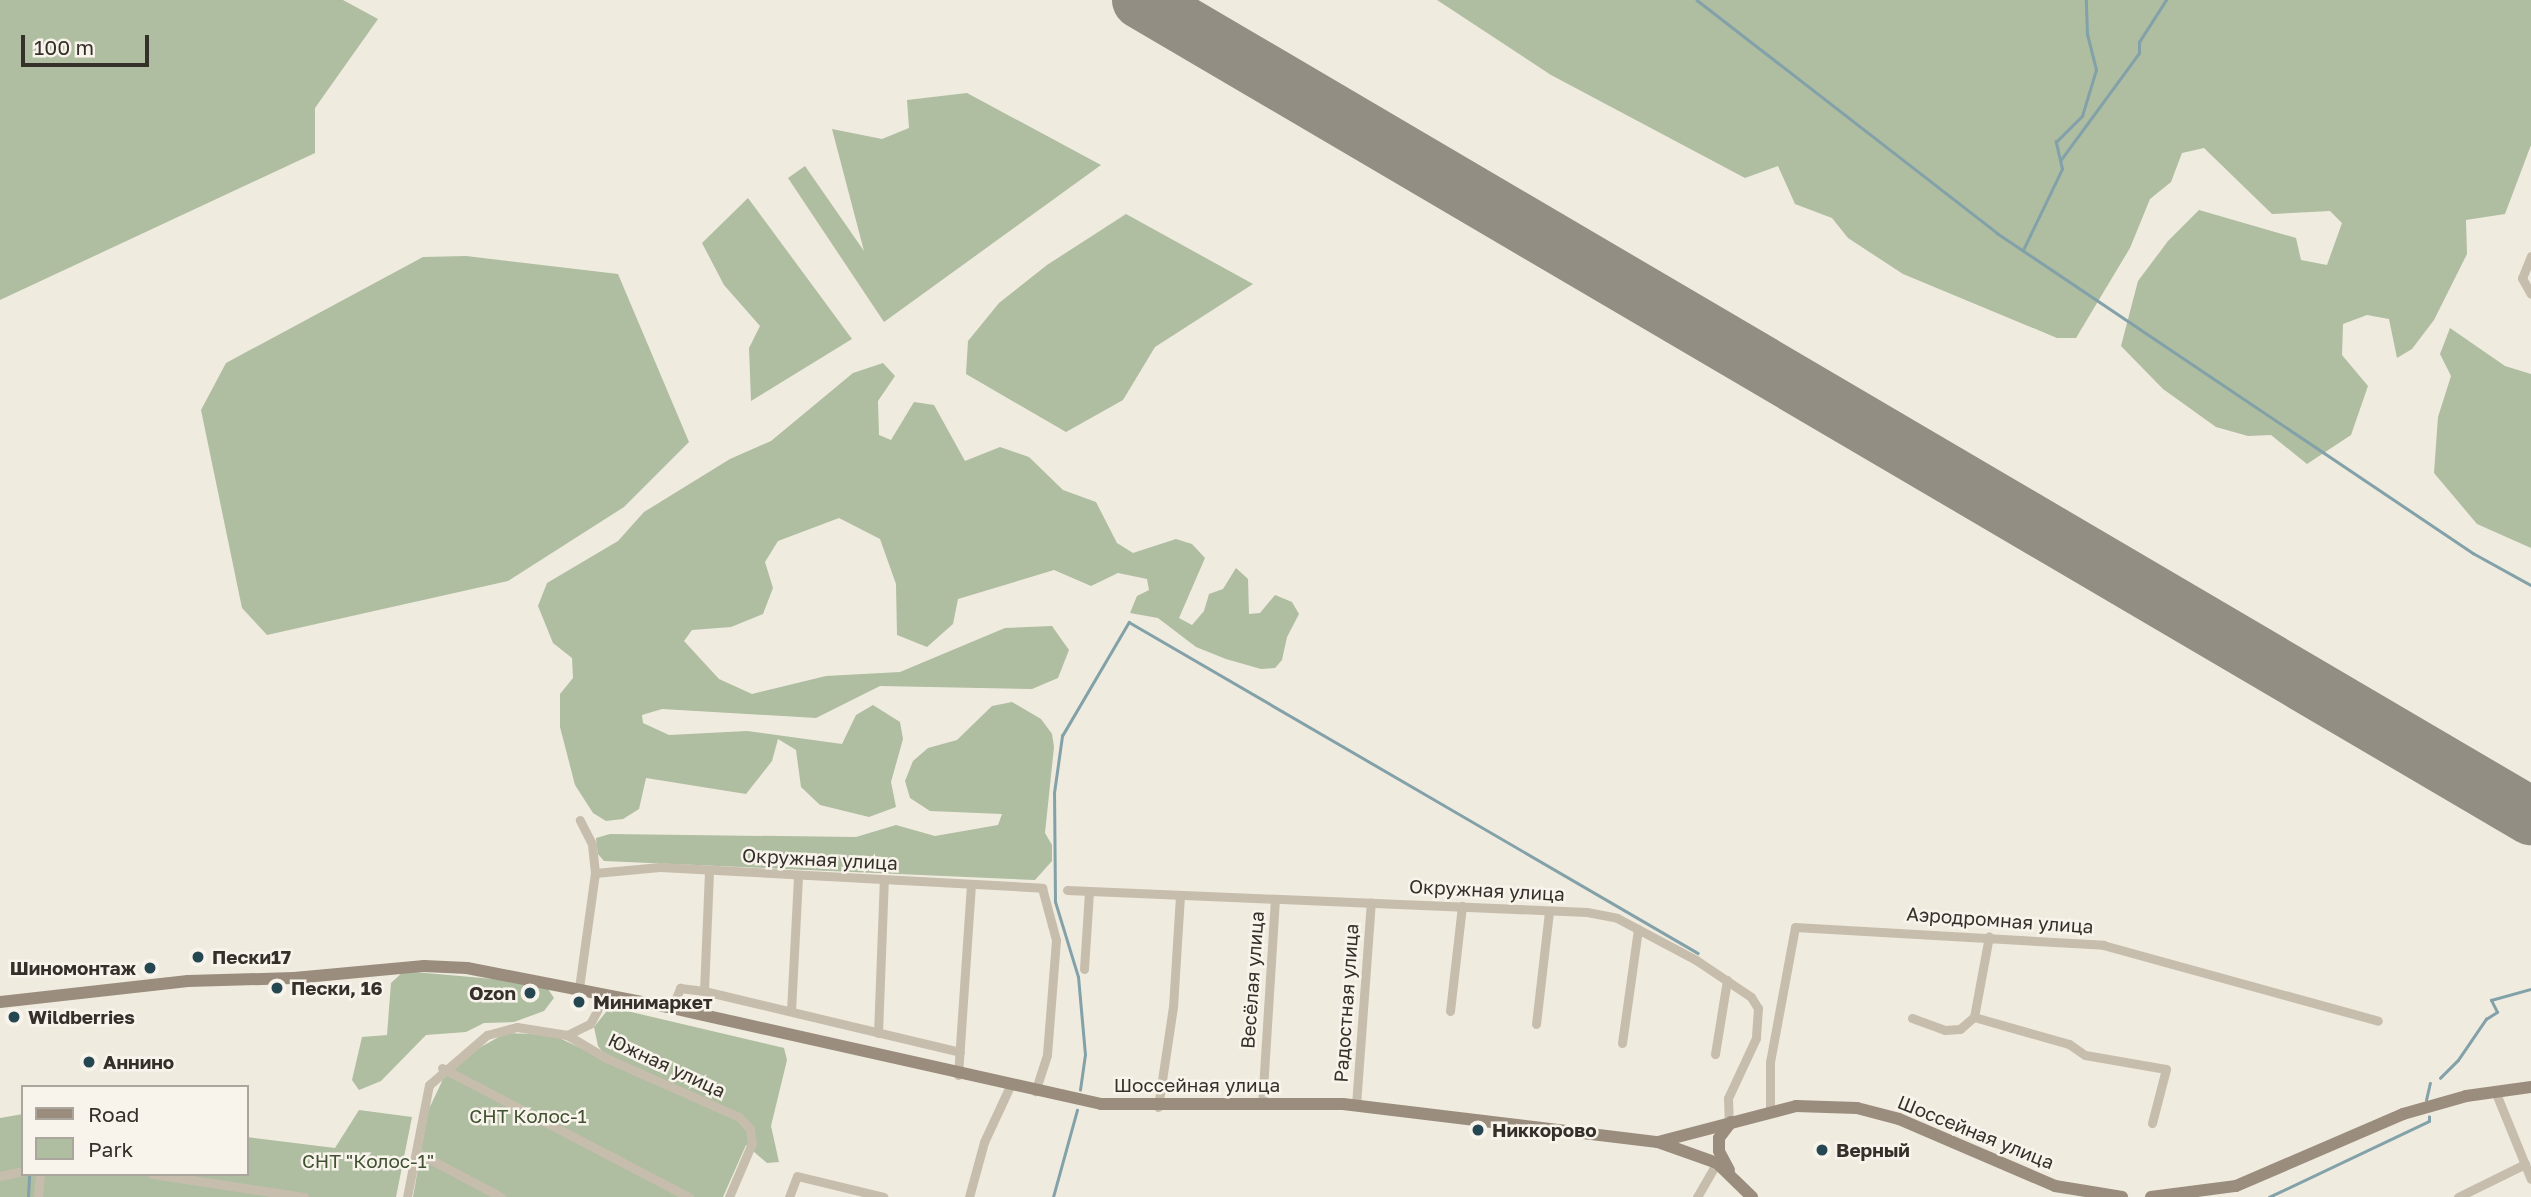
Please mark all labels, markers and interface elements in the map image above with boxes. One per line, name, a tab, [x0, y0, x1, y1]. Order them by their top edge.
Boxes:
scale bar	[24, 21, 152, 65]
text: 100 m	[34, 34, 94, 60]
street label: Окружная улица	[742, 844, 898, 874]
street label: Окружная улица	[1409, 875, 1565, 905]
street label: Аэродромная улица	[1906, 902, 2094, 938]
street label: Весёлая улица	[1236, 910, 1268, 1050]
street label: Радостная улица	[1329, 923, 1363, 1083]
place label: Пески17	[212, 946, 291, 968]
marker: Пески17	[190, 949, 206, 965]
place label: Шиномонтаж	[10, 957, 136, 979]
marker: Шиномонтаж	[142, 960, 158, 976]
place label: Пески, 16	[291, 977, 383, 999]
marker: Пески, 16	[269, 980, 285, 996]
place label: Ozon	[469, 982, 516, 1004]
marker: Ozon	[522, 985, 538, 1001]
place label: Минимаркет	[593, 991, 713, 1013]
marker: Минимаркет	[571, 994, 587, 1010]
place label: Wildberries	[28, 1006, 135, 1028]
marker: Wildberries	[6, 1009, 22, 1025]
street label: Южная улица	[605, 1028, 729, 1102]
place label: Аннино	[103, 1051, 174, 1073]
marker: Аннино	[81, 1054, 97, 1070]
street label: Шоссейная улица	[1114, 1074, 1280, 1096]
legend	[21, 1085, 248, 1176]
street label: Шоссейная улица	[1894, 1090, 2058, 1174]
text: Road	[88, 1101, 139, 1127]
park label: СНТ Колос-1	[469, 1105, 587, 1127]
place label: Никкорово	[1492, 1119, 1597, 1141]
marker: Никкорово	[1470, 1122, 1486, 1138]
text: Park	[88, 1136, 133, 1162]
place label: Верный	[1836, 1139, 1910, 1161]
marker: Верный	[1814, 1142, 1830, 1158]
park label: СНТ "Колос-1"	[302, 1150, 434, 1172]

